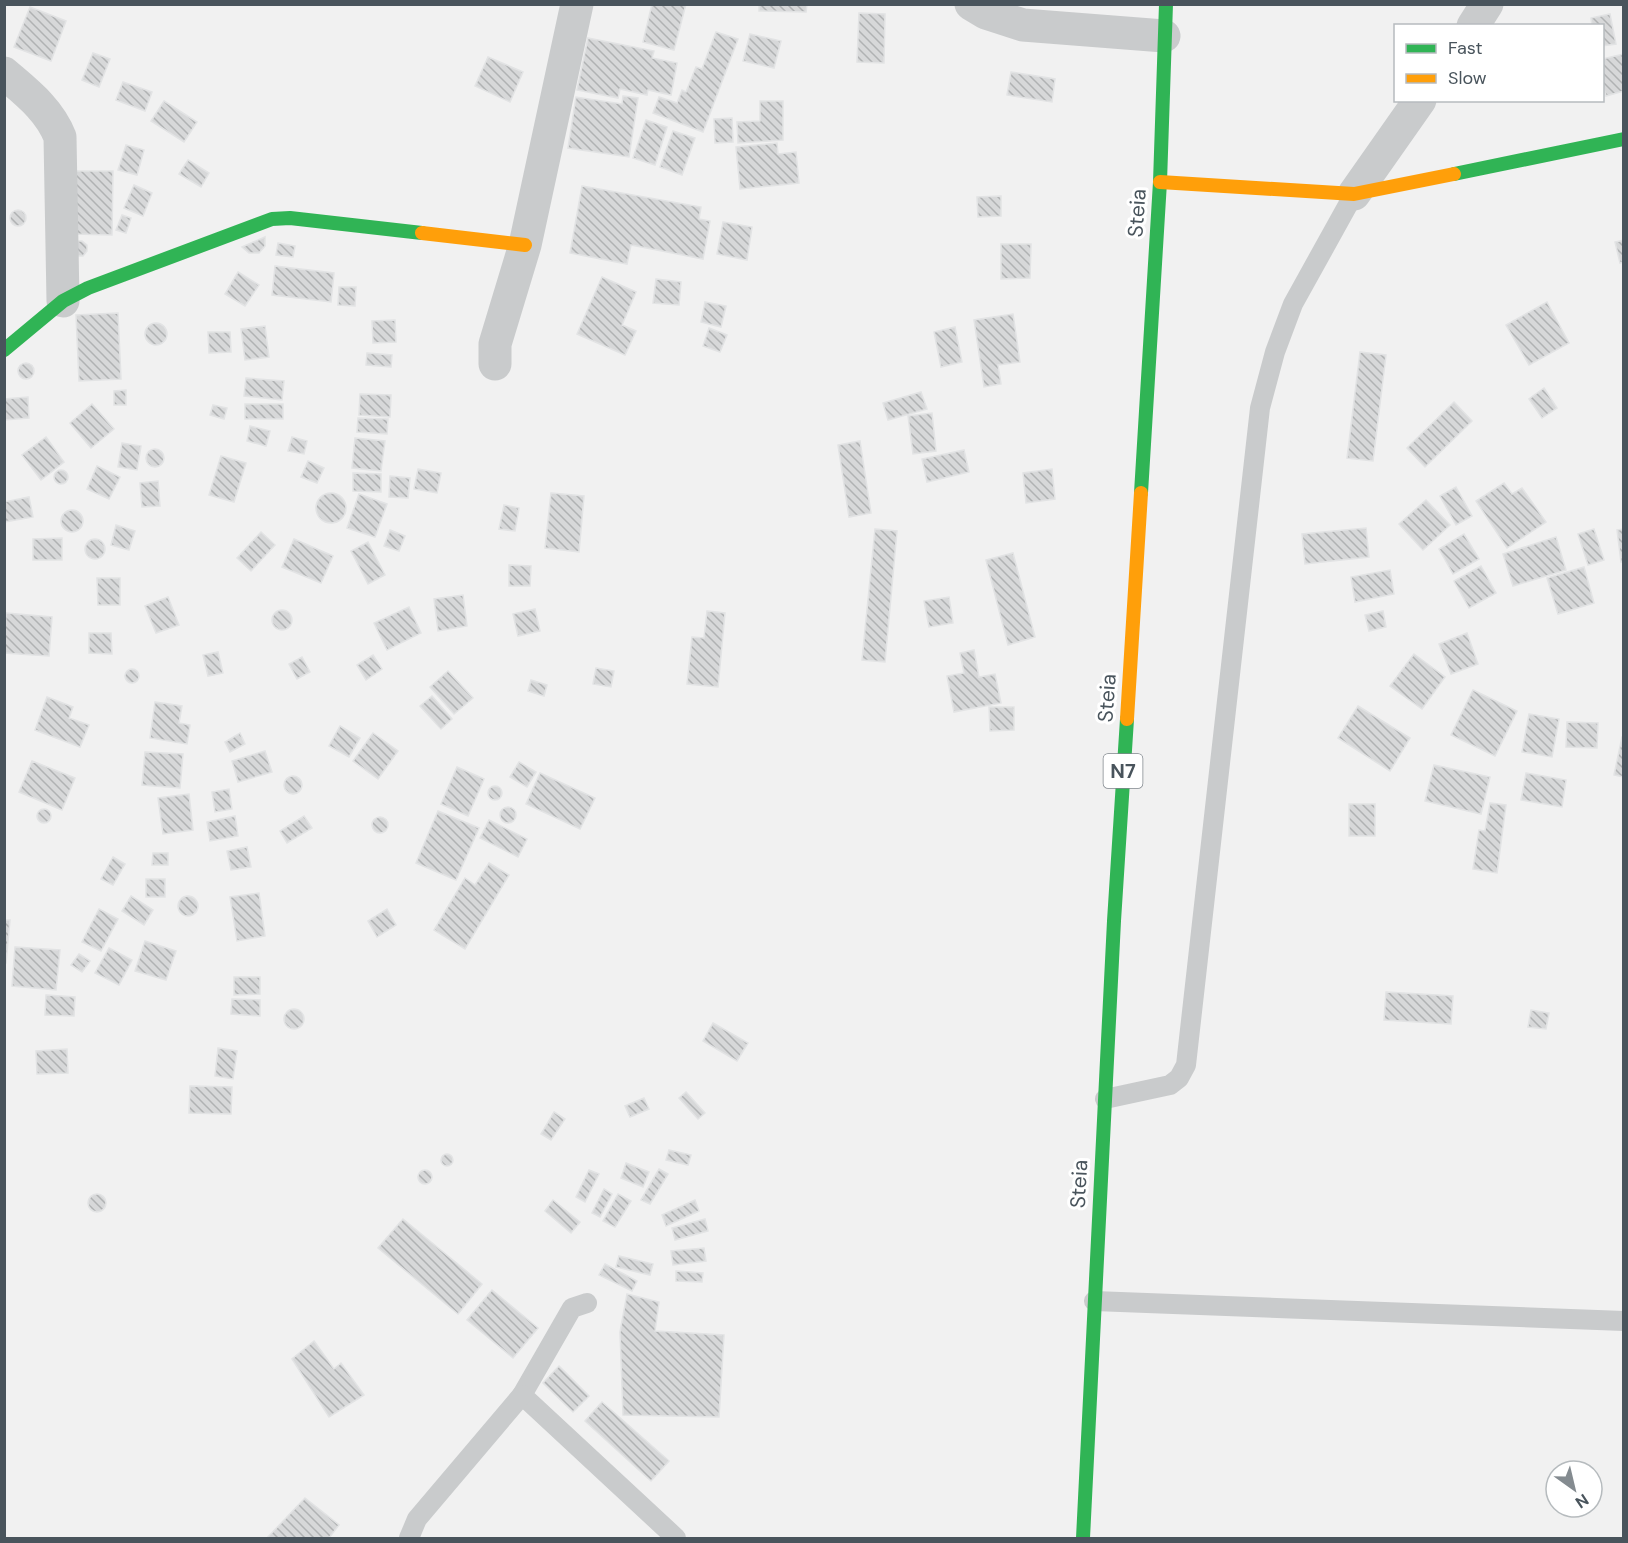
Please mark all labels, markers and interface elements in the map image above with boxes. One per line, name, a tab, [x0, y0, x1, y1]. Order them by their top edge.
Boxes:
legend	[1394, 24, 1604, 102]
text: Fast	[1448, 36, 1483, 60]
text: Slow	[1448, 66, 1487, 90]
street label: Steia	[1121, 188, 1153, 238]
street label: Steia	[1091, 673, 1123, 723]
road number: N7	[1104, 754, 1142, 788]
street label: Steia	[1064, 1159, 1094, 1209]
north arrow	[1544, 1459, 1604, 1519]
text: N	[1571, 1489, 1593, 1513]

